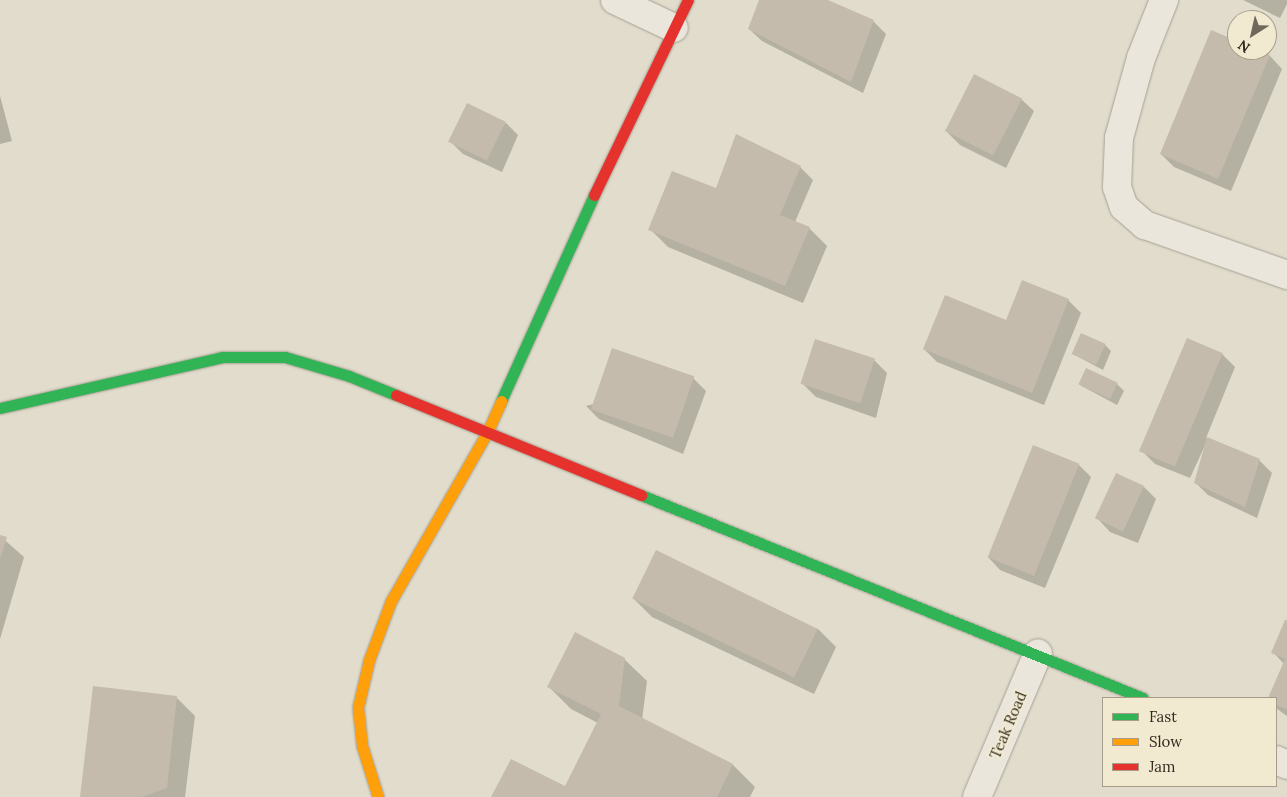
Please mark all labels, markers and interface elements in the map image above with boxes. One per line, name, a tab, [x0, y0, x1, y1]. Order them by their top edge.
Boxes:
north arrow	[1227, 10, 1277, 60]
text: N	[1234, 36, 1254, 57]
street label: Teak Road	[986, 689, 1030, 761]
legend	[1102, 697, 1277, 787]
text: Fast	[1149, 707, 1177, 726]
text: Slow	[1149, 732, 1182, 751]
text: Jam	[1149, 757, 1176, 776]

